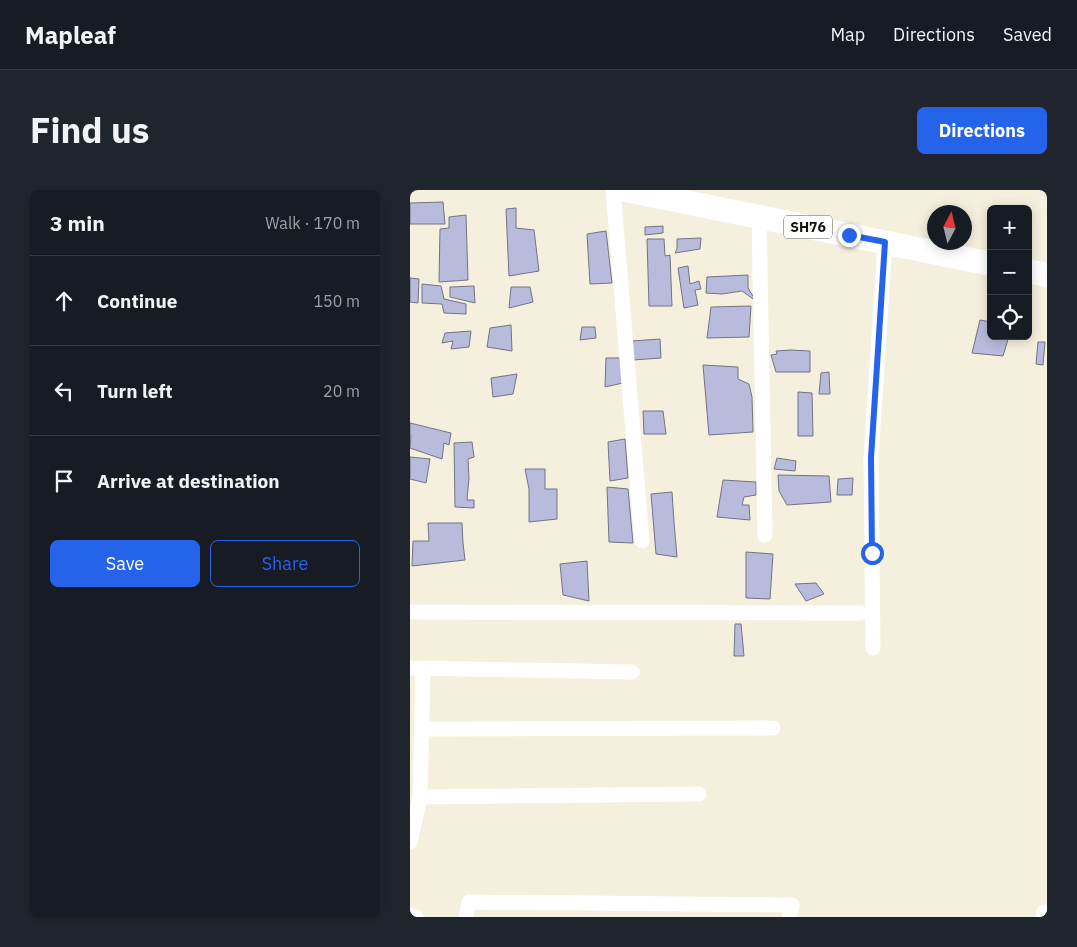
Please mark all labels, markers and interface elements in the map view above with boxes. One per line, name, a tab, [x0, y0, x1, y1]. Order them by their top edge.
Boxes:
text: Mapleaf	[25, 19, 116, 51]
text: Map	[830, 23, 865, 46]
text: Directions	[893, 23, 975, 46]
text: Saved	[1003, 23, 1052, 46]
text: Find us	[30, 107, 149, 153]
button: Directions	[917, 107, 1047, 154]
north arrow	[927, 205, 972, 250]
map controls	[987, 205, 1032, 340]
button: +	[987, 205, 1032, 250]
text: 3 min	[50, 209, 105, 237]
text: Walk · 170 m	[265, 213, 360, 233]
road number: SH76	[784, 216, 832, 238]
route end	[838, 224, 861, 247]
button: −	[987, 250, 1032, 295]
icon: ahead	[50, 287, 78, 315]
text: Continue	[97, 289, 177, 313]
text: 150 m	[313, 291, 360, 311]
button: locate	[987, 295, 1032, 340]
icon: left	[50, 377, 78, 405]
text: Turn left	[97, 379, 173, 403]
text: 20 m	[323, 381, 360, 401]
icon: arrive	[50, 467, 78, 495]
text: Arrive at destination	[97, 469, 280, 493]
button: Save	[50, 540, 200, 587]
button: Share	[210, 540, 360, 587]
route start	[861, 542, 884, 565]

